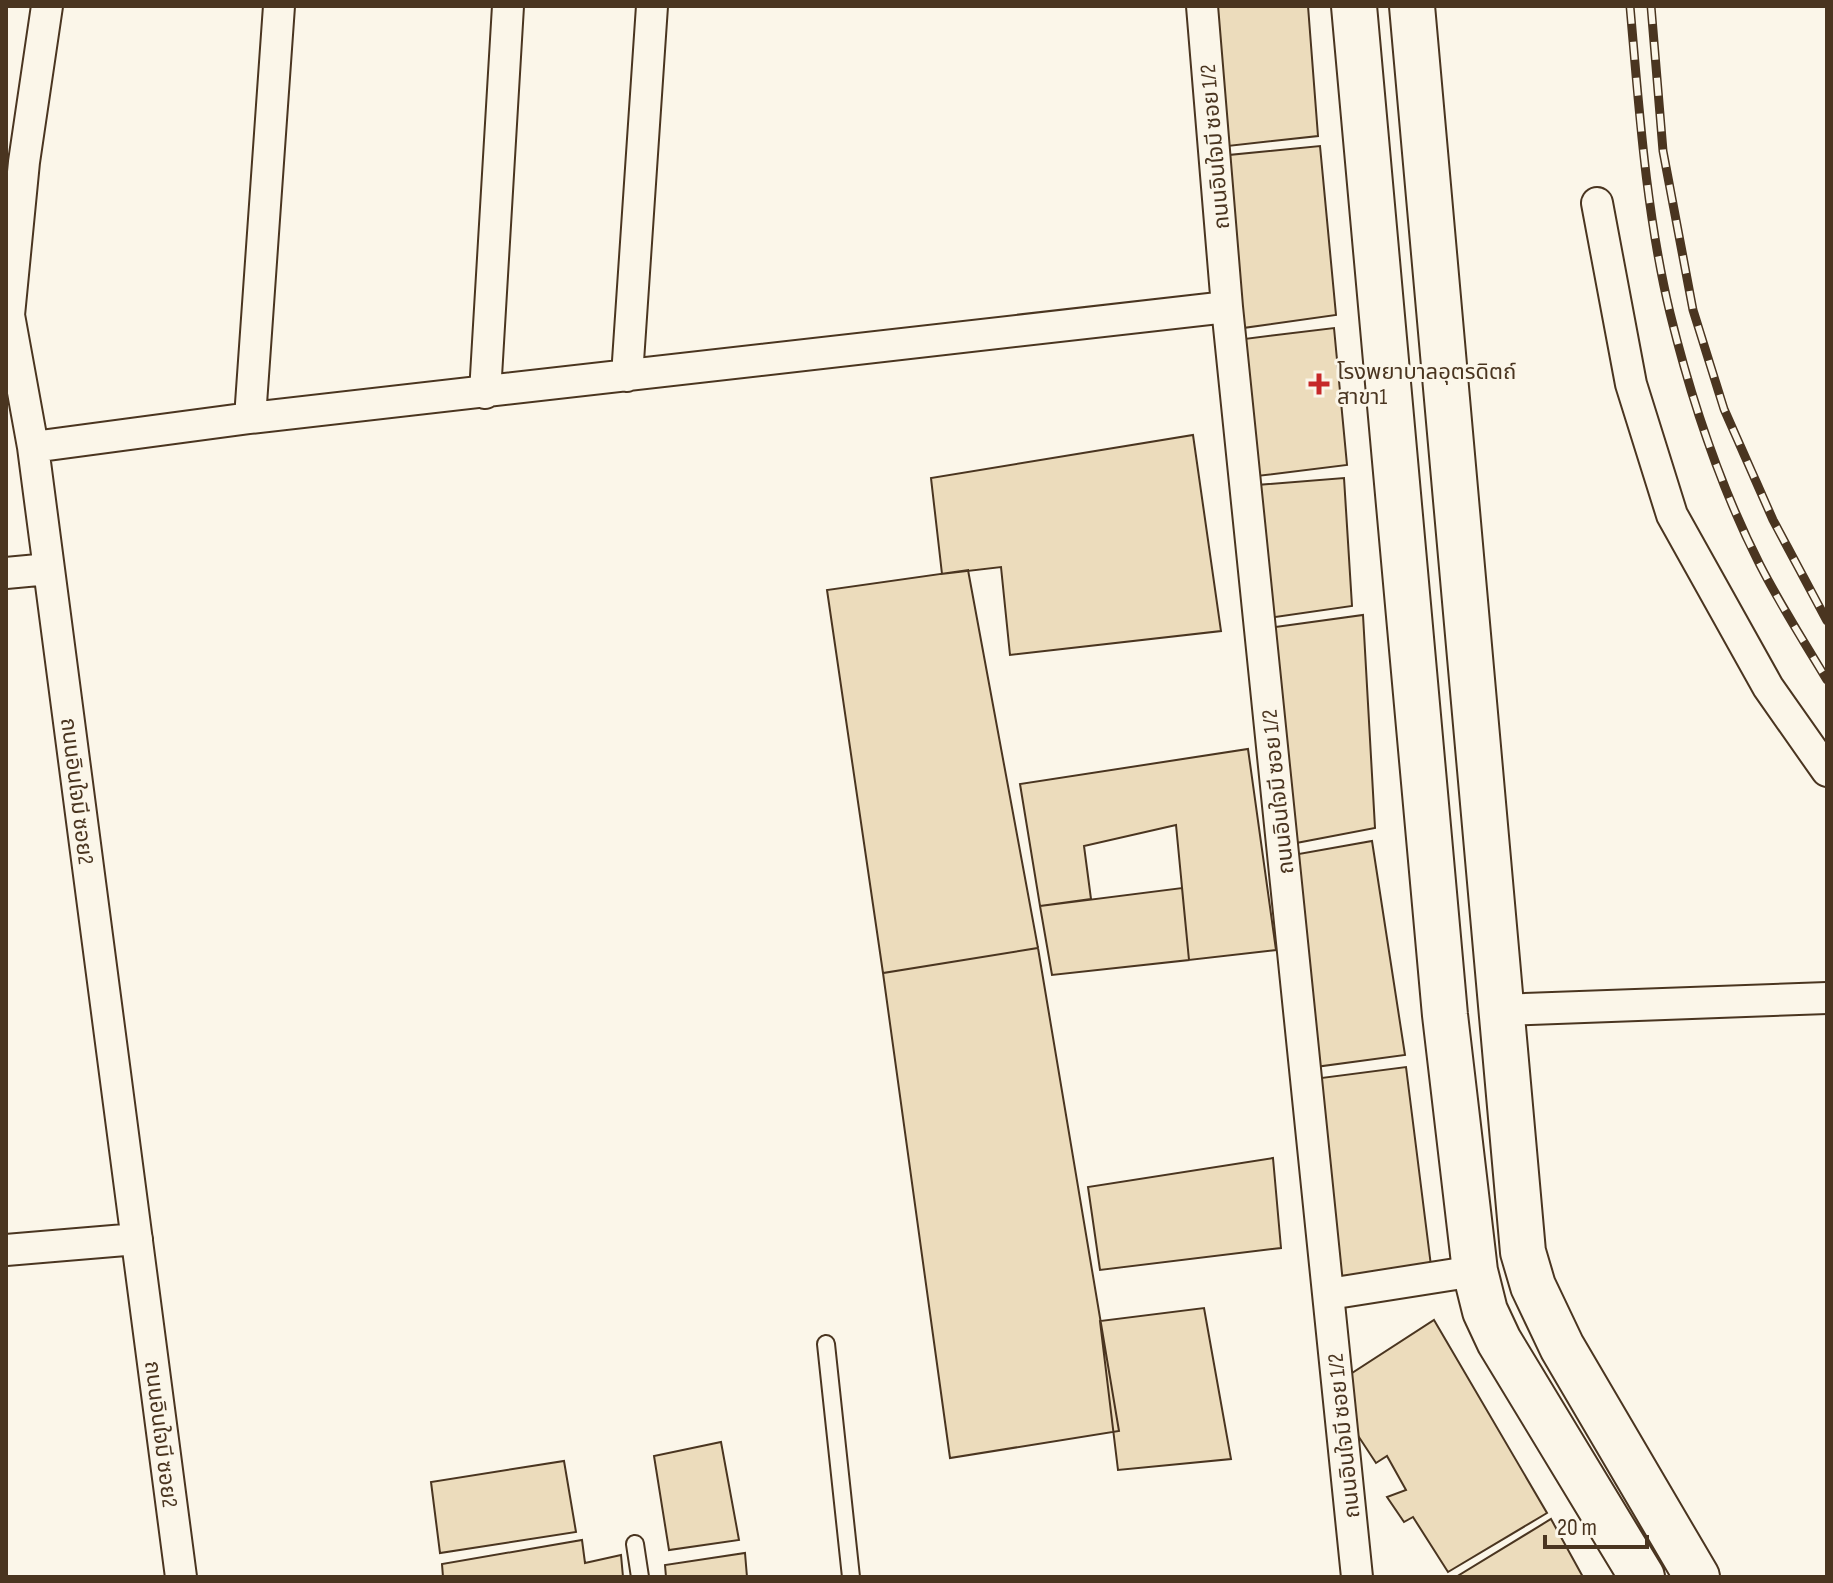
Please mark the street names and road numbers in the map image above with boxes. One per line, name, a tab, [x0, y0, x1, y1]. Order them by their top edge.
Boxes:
street label: ถนนอินใจมี ซอย 1/2	[1195, 63, 1236, 231]
street label: ถนนอินใจมี ซอย 1/2	[1256, 708, 1301, 876]
street label: ถนนอินใจมี ซอย2	[54, 716, 99, 866]
street label: ถนนอินใจมี ซอย 1/2	[1322, 1352, 1367, 1520]
street label: ถนนอินใจมี ซอย2	[138, 1359, 183, 1509]

